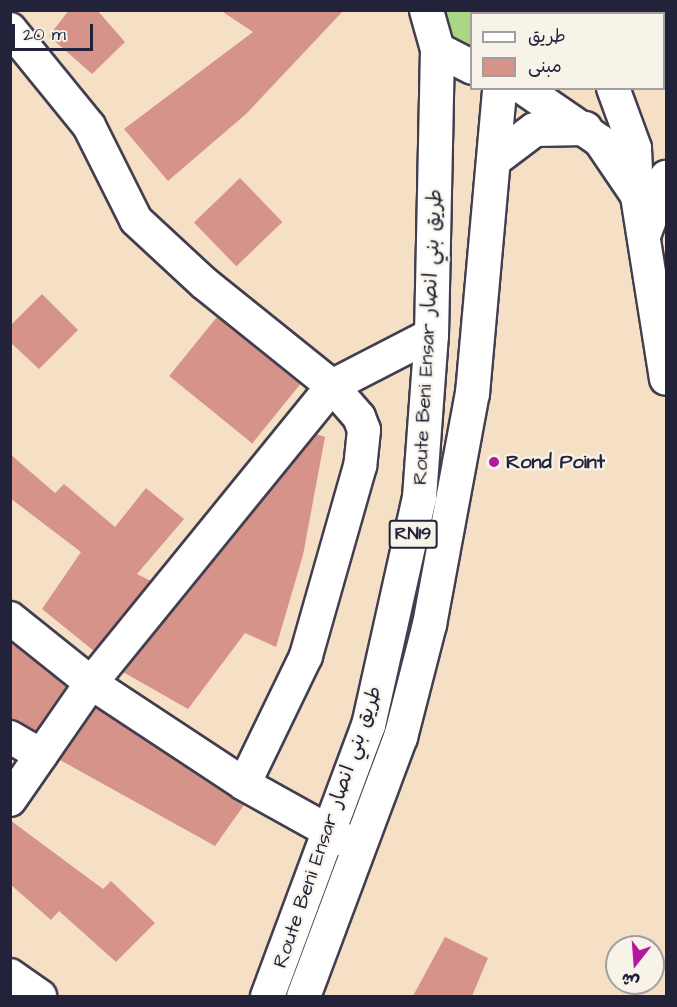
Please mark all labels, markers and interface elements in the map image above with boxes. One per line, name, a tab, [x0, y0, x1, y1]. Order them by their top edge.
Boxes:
scale bar	[15, 12, 96, 50]
legend	[470, 12, 665, 90]
text: 20 m	[23, 22, 66, 47]
text: طريق	[528, 24, 566, 49]
text: مبنى	[528, 54, 562, 79]
street label: Route Beni Ensar طريق بني انصار	[408, 188, 448, 486]
place label: Rond Point	[506, 450, 605, 474]
marker: Rond Point	[487, 455, 501, 469]
road number: RN19	[388, 519, 438, 549]
street label: Route Beni Ensar طريق بني انصار	[268, 683, 388, 971]
north arrow	[605, 935, 665, 995]
text: ش	[619, 967, 642, 993]

